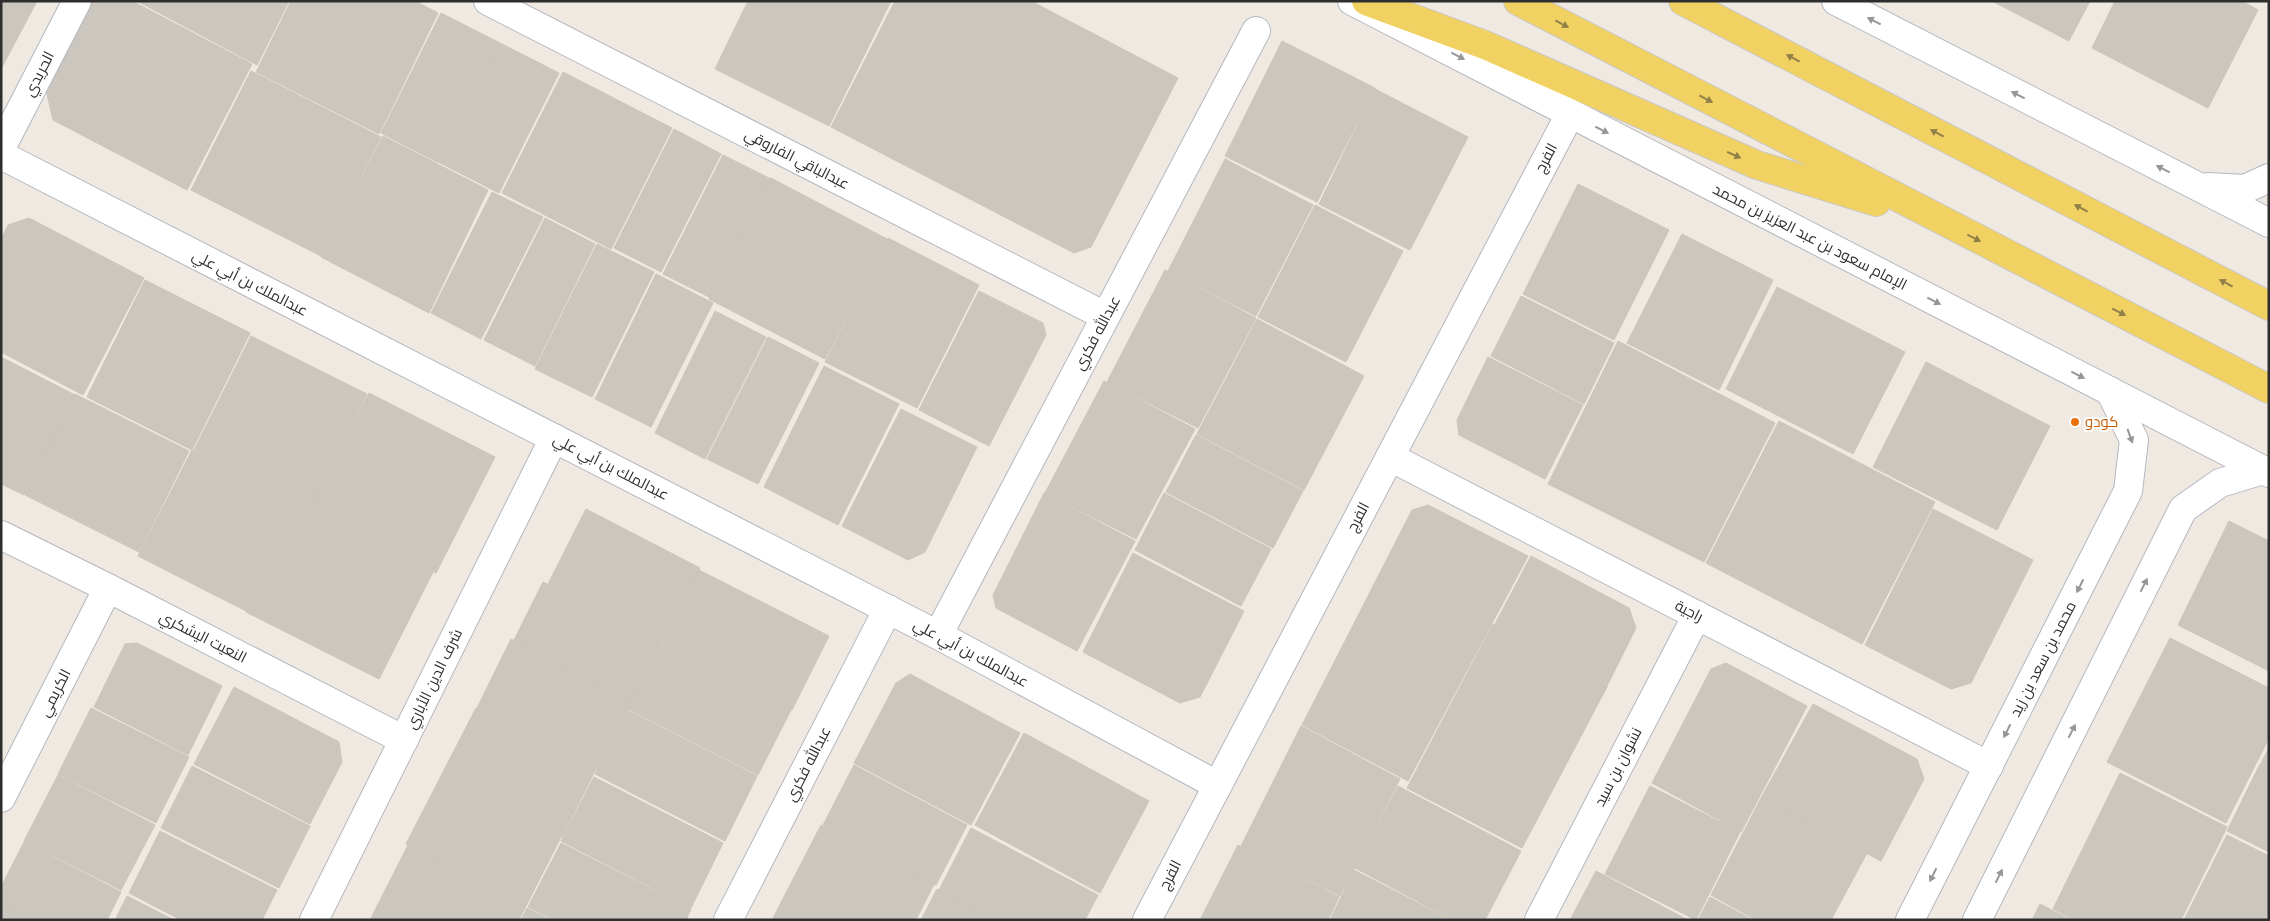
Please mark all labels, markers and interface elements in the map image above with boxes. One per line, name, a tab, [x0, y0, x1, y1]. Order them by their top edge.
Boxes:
one-way arrow	[1867, 17, 1881, 25]
one-way arrow	[1554, 20, 1569, 28]
street label: الحريدي	[20, 48, 61, 101]
one-way arrow	[1451, 52, 1465, 60]
one-way arrow	[1786, 54, 1801, 62]
one-way arrow	[2011, 91, 2026, 99]
one-way arrow	[1698, 95, 1713, 103]
street label: عبدالباقي الفاروقي	[740, 125, 852, 196]
one-way arrow	[1595, 126, 1610, 134]
one-way arrow	[1930, 129, 1945, 137]
street label: الفرج	[1531, 140, 1563, 177]
one-way arrow	[1727, 151, 1741, 159]
one-way arrow	[2156, 165, 2170, 173]
street label: الإمام سعود بن عبد العزيز بن محمد	[1710, 180, 1910, 295]
one-way arrow	[2074, 204, 2089, 212]
one-way arrow	[1967, 234, 1981, 242]
street label: عبدالملك بن أبي علي	[188, 245, 311, 323]
one-way arrow	[2218, 279, 2233, 287]
street label: عبدالله فكري	[1069, 292, 1127, 375]
one-way arrow	[1926, 297, 1941, 305]
one-way arrow	[2111, 308, 2126, 316]
one-way arrow	[2071, 371, 2085, 379]
place label: كودو	[2085, 413, 2118, 431]
marker: كودو	[2069, 416, 2081, 428]
street label: عبدالملك بن أبي علي	[549, 429, 672, 507]
one-way arrow	[2126, 429, 2134, 444]
street label: الفرج	[1343, 499, 1375, 536]
one-way arrow	[2076, 578, 2084, 593]
one-way arrow	[2140, 578, 2148, 593]
street label: راجية	[1672, 596, 1706, 626]
street label: محمد بن سعد بن زيد	[2006, 598, 2081, 720]
street label: النعيت اليشكري	[155, 607, 250, 669]
street label: عبدالملك بن أبي علي	[909, 614, 1032, 694]
street label: شرف الدين الأباري	[402, 626, 469, 733]
street label: الكريمي	[35, 666, 77, 721]
street label: عبدالله فكري	[781, 723, 837, 806]
one-way arrow	[2003, 723, 2011, 738]
one-way arrow	[2068, 724, 2076, 738]
street label: نشوان بن سيد	[1590, 725, 1646, 810]
street label: الفرج	[1155, 857, 1187, 894]
one-way arrow	[1929, 868, 1937, 883]
one-way arrow	[1995, 869, 2003, 883]

